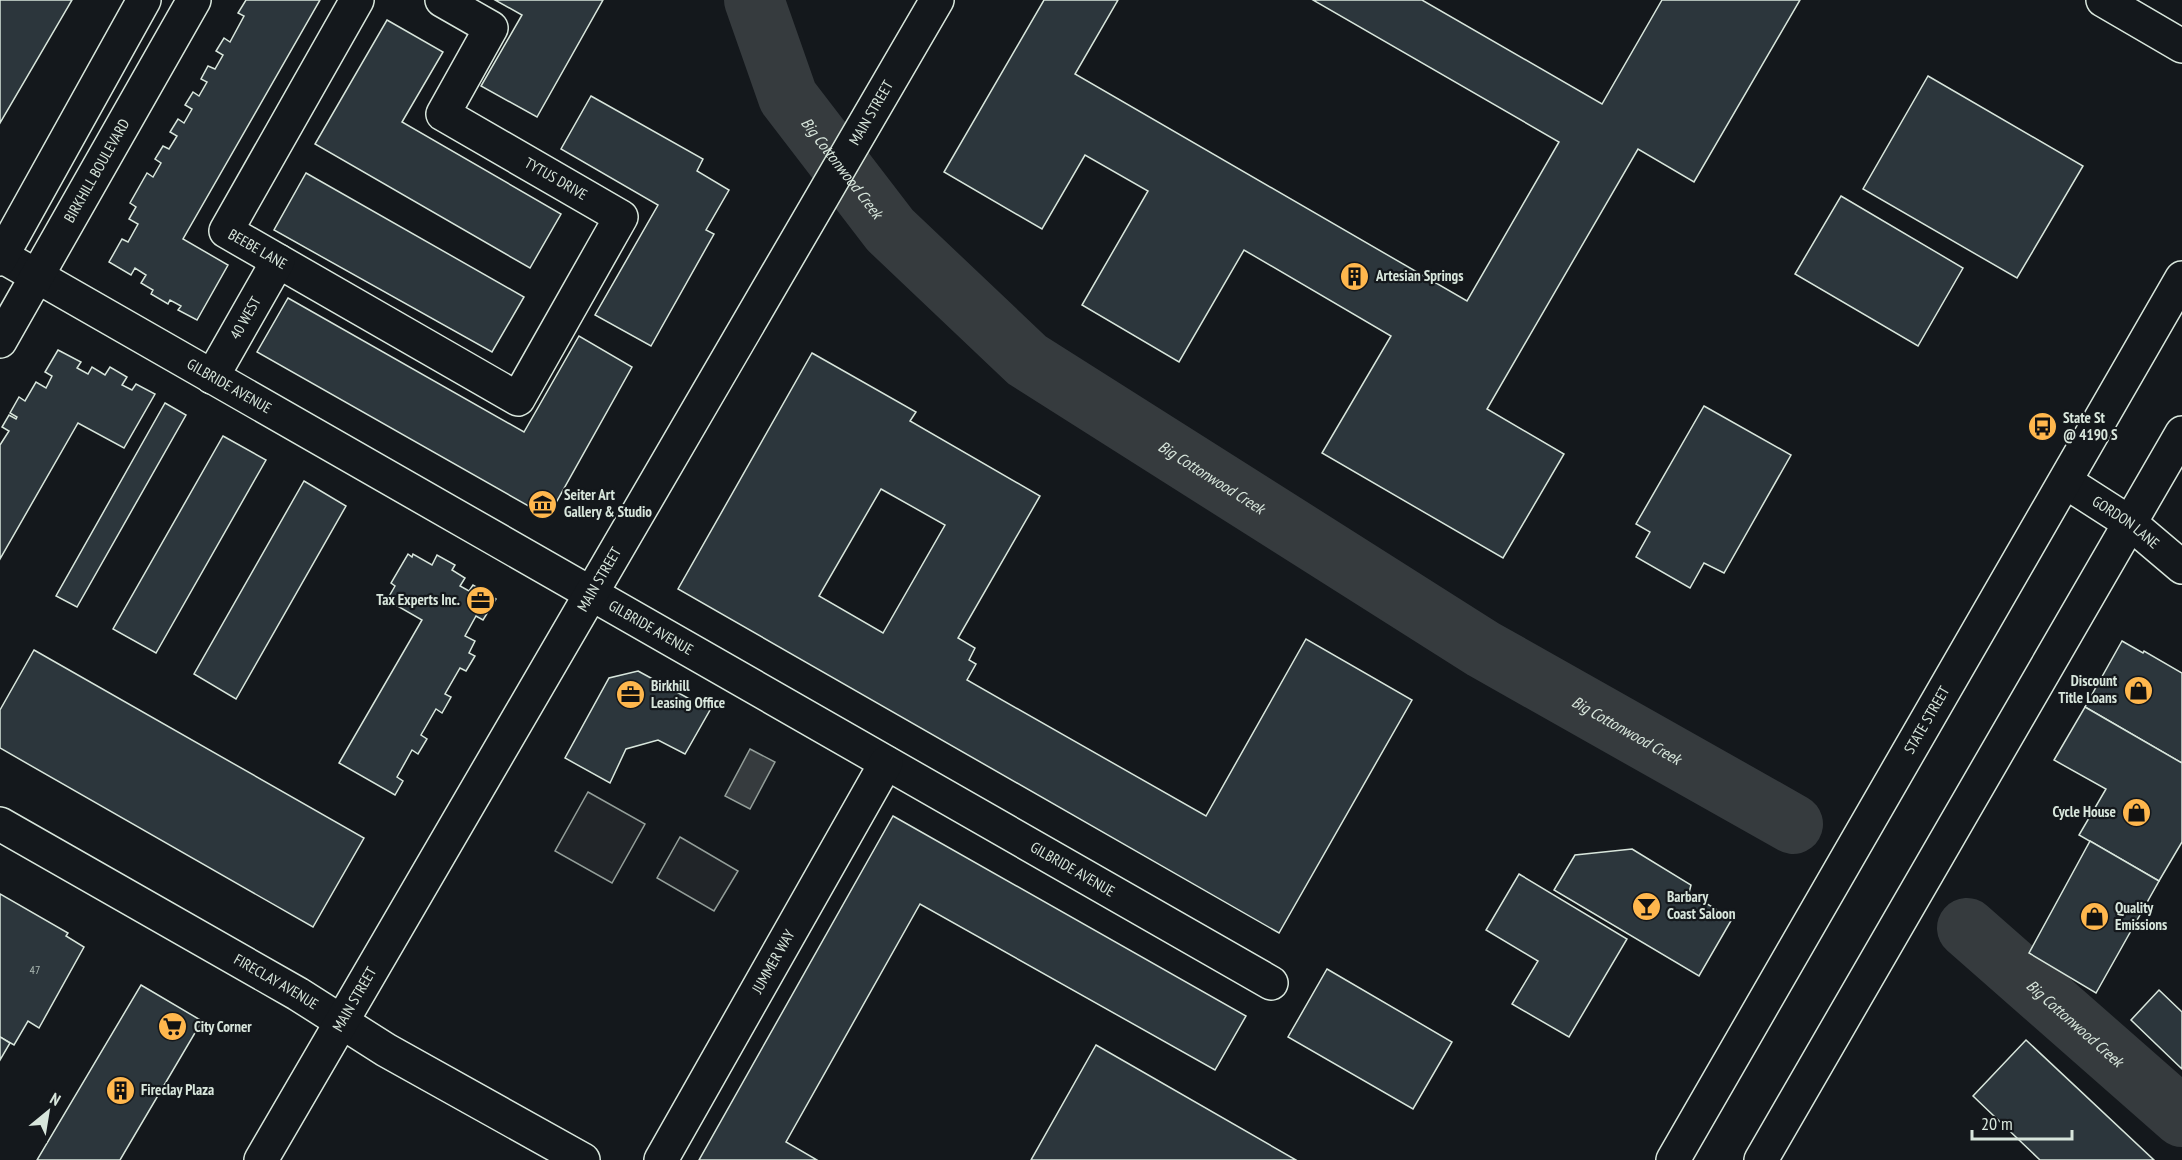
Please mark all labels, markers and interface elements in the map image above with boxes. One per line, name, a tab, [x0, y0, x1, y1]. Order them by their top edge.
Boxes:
street label: MAIN STREET	[845, 77, 897, 148]
water label: Big Cottonwood Creek	[797, 113, 888, 224]
street label: BIRKHILL BOULEVARD	[59, 115, 134, 226]
street label: TYTUS DRIVE	[522, 153, 591, 204]
street label: BEEBE LANE	[225, 224, 291, 273]
building icon: Artesian Springs	[1339, 260, 1371, 292]
place label: Artesian Springs	[1375, 266, 1463, 285]
street label: 40 WEST	[226, 293, 265, 342]
street label: GILBRIDE AVENUE	[184, 354, 275, 417]
place label: State St @ 4190 S	[2063, 408, 2118, 444]
bus stop icon: State St @ 4190 S	[2026, 411, 2058, 443]
water label: Big Cottonwood Creek	[1155, 436, 1270, 519]
place label: Seiter Art Gallery & Studio	[564, 485, 652, 521]
museum icon: Seiter Art Gallery & Studio	[527, 488, 559, 520]
street label: GORDON LANE	[2089, 491, 2163, 553]
street label: MAIN STREET	[573, 543, 625, 615]
office icon: Tax Experts Inc.	[465, 584, 497, 616]
place label: Tax Experts Inc.	[376, 590, 460, 609]
street label: GILBRIDE AVENUE	[605, 596, 697, 659]
place label: Discount Title Loans	[2058, 671, 2118, 707]
shop icon: Discount Title Loans	[2122, 674, 2154, 706]
place label: Birkhill Leasing Office	[651, 676, 725, 712]
office icon: Birkhill Leasing Office	[614, 679, 646, 711]
street label: STATE STREET	[1900, 682, 1954, 757]
water label: Big Cottonwood Creek	[1568, 691, 1686, 770]
shop icon: Cycle House	[2121, 796, 2153, 828]
place label: Cycle House	[2052, 802, 2116, 821]
street label: GILBRIDE AVENUE	[1027, 837, 1118, 901]
place label: Barbary Coast Saloon	[1667, 887, 1736, 923]
bar icon: Barbary Coast Saloon	[1630, 890, 1662, 922]
place label: Quality Emissions	[2115, 898, 2167, 934]
shop icon: Quality Emissions	[2078, 901, 2110, 933]
street label: JUMMER WAY	[747, 926, 799, 997]
street label: FIRECLAY AVENUE	[231, 950, 322, 1013]
house number: 47	[30, 962, 40, 977]
street label: MAIN STREET	[328, 963, 381, 1035]
water label: Big Cottonwood Creek	[2023, 975, 2129, 1072]
supermarket icon: City Corner	[157, 1011, 189, 1043]
place label: City Corner	[194, 1017, 252, 1036]
building icon: Fireclay Plaza	[104, 1074, 136, 1106]
place label: Fireclay Plaza	[141, 1080, 214, 1099]
north arrow	[18, 1082, 78, 1142]
text: N	[47, 1088, 64, 1110]
scale bar	[1972, 1103, 2072, 1141]
text: 20 m	[1981, 1112, 2013, 1135]

